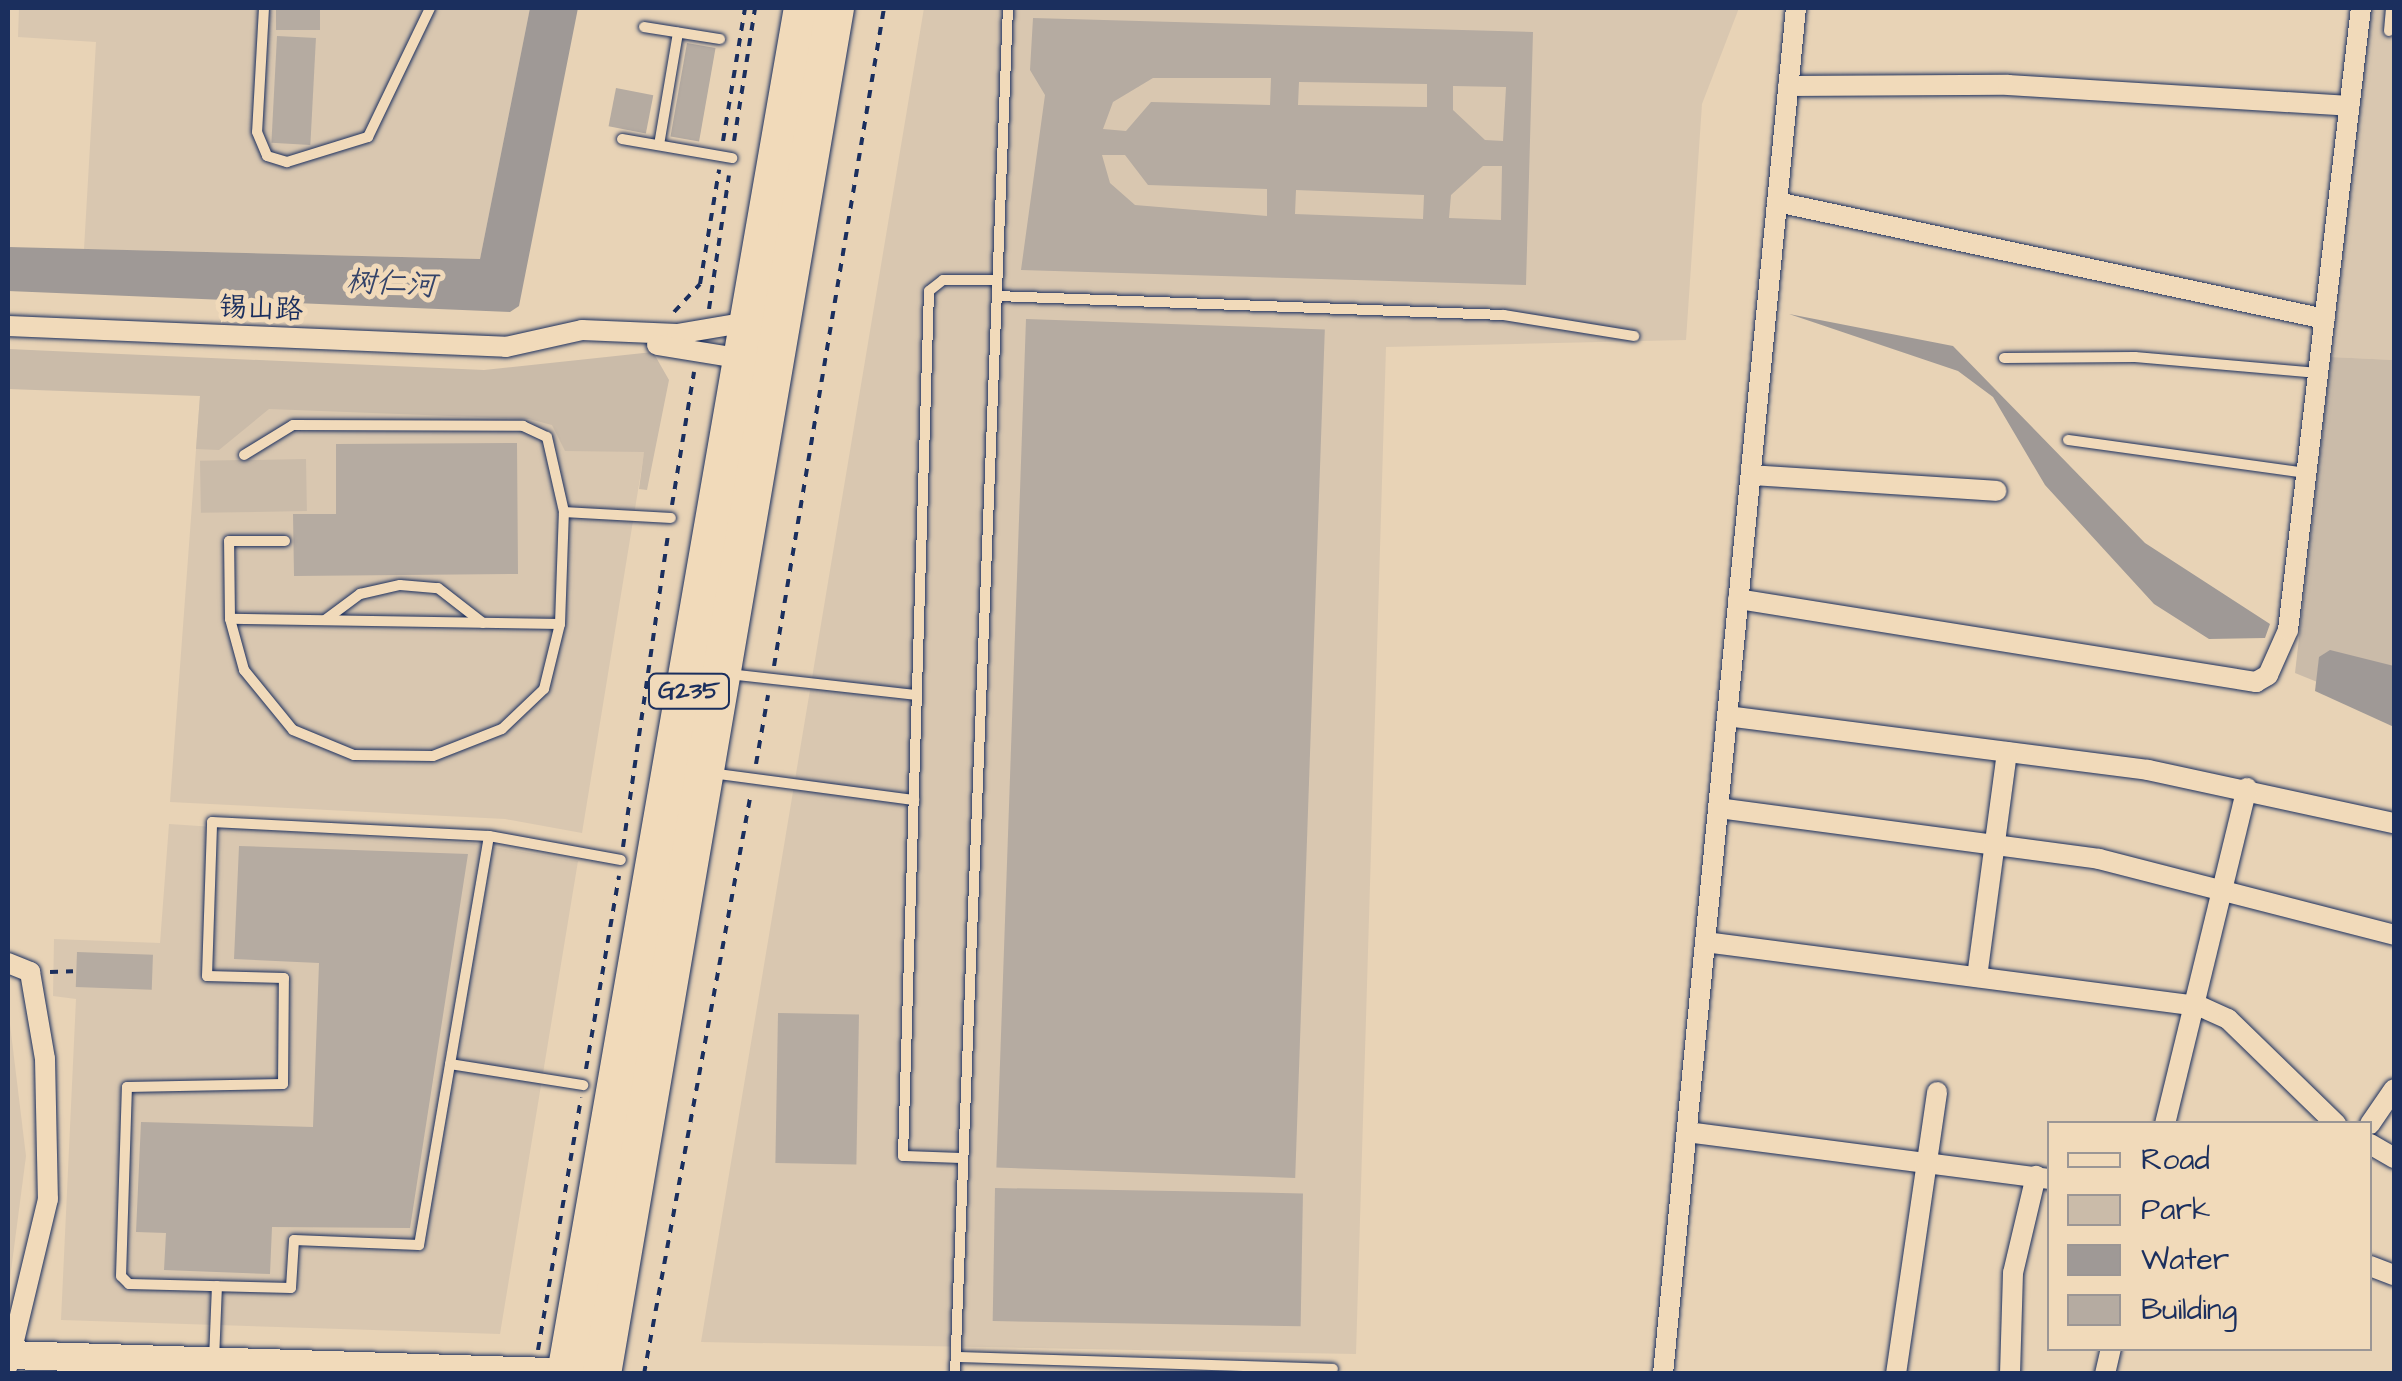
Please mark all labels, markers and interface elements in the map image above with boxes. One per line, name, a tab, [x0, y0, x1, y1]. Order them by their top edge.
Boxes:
water label: 树仁河	[345, 264, 437, 304]
street label: 锡山路	[218, 291, 304, 327]
road number: G235	[646, 671, 732, 711]
legend	[2047, 1121, 2372, 1351]
text: Road	[2141, 1139, 2210, 1181]
text: Park	[2141, 1189, 2210, 1231]
text: Water	[2141, 1239, 2229, 1281]
text: Building	[2141, 1289, 2237, 1331]

